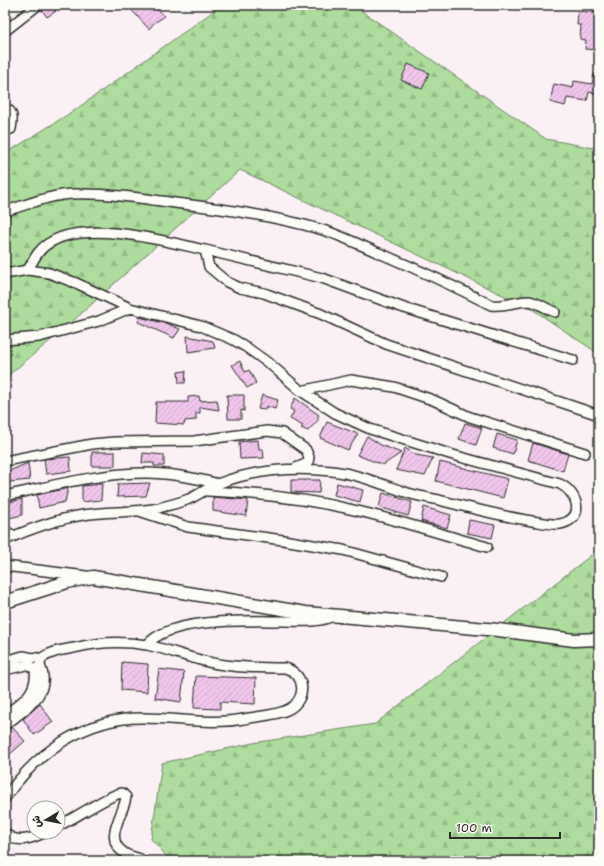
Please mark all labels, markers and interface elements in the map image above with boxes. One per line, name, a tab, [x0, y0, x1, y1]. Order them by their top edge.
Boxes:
north arrow	[26, 800, 66, 840]
text: ش	[28, 814, 45, 829]
scale bar	[450, 814, 560, 840]
text: 100 m	[456, 820, 492, 836]

